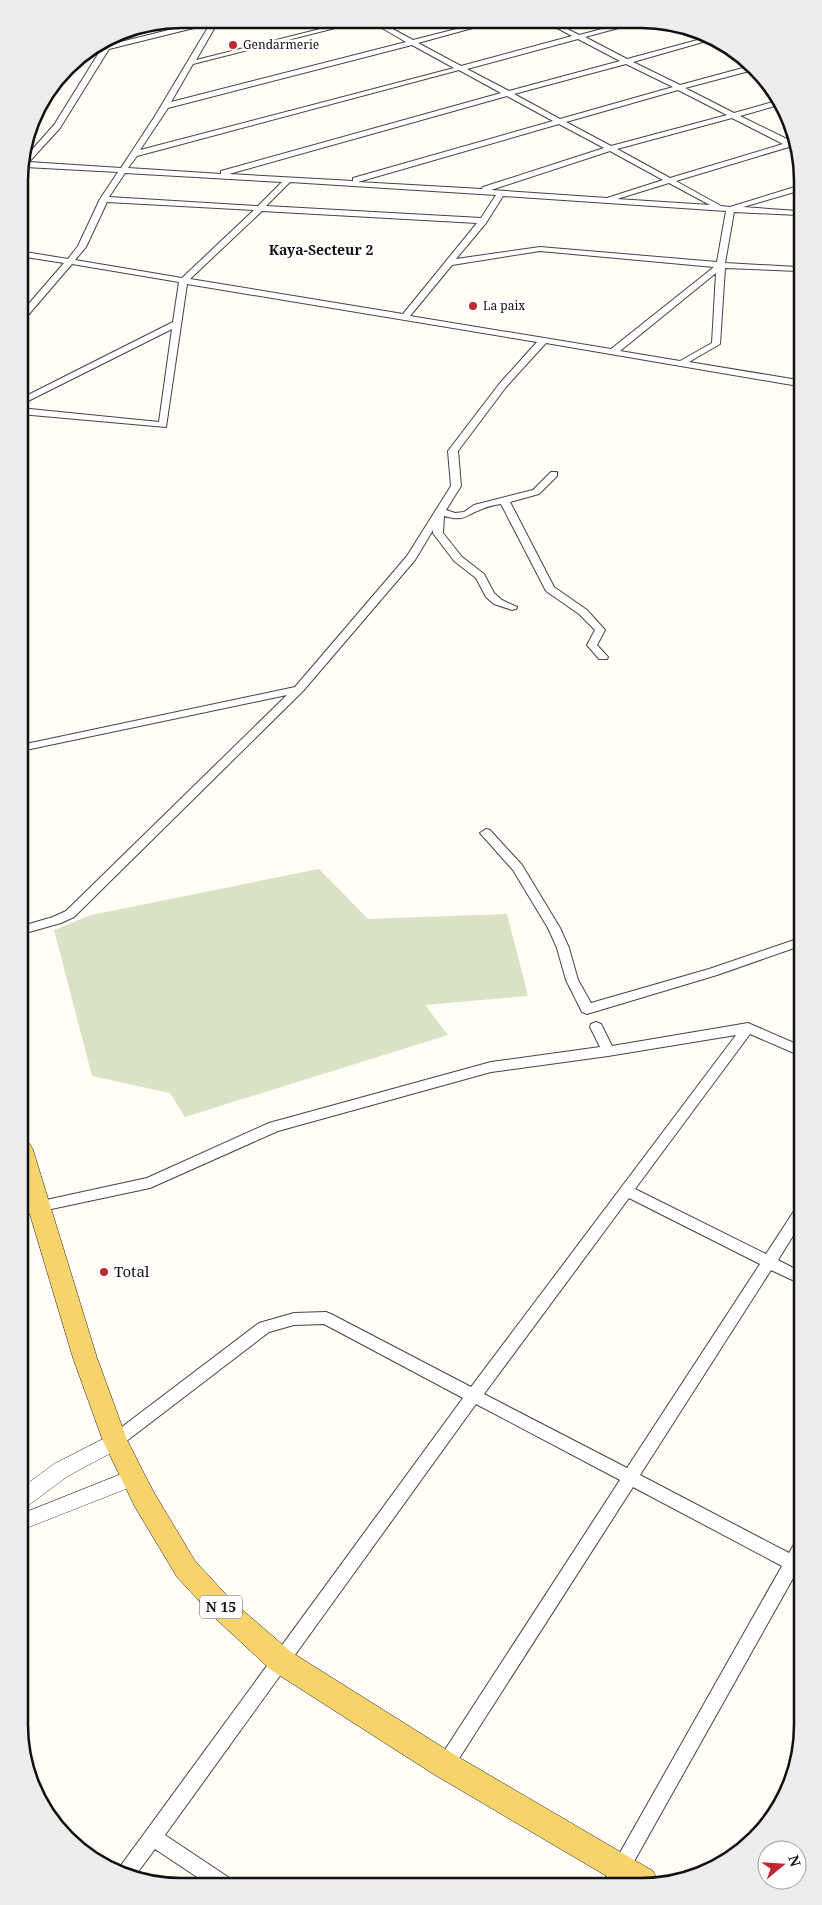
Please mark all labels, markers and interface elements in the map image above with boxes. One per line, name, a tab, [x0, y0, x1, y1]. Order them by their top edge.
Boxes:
place label: Gendarmerie	[243, 36, 319, 53]
marker: Gendarmerie	[227, 39, 239, 51]
district label: Kaya-Secteur 2	[269, 240, 373, 259]
place label: La paix	[483, 297, 525, 314]
marker: La paix	[467, 300, 479, 312]
place label: Total	[114, 1261, 150, 1281]
marker: Total	[98, 1266, 110, 1278]
road number: N 15	[200, 1595, 242, 1618]
north arrow	[757, 1840, 807, 1890]
text: N	[784, 1853, 806, 1869]

